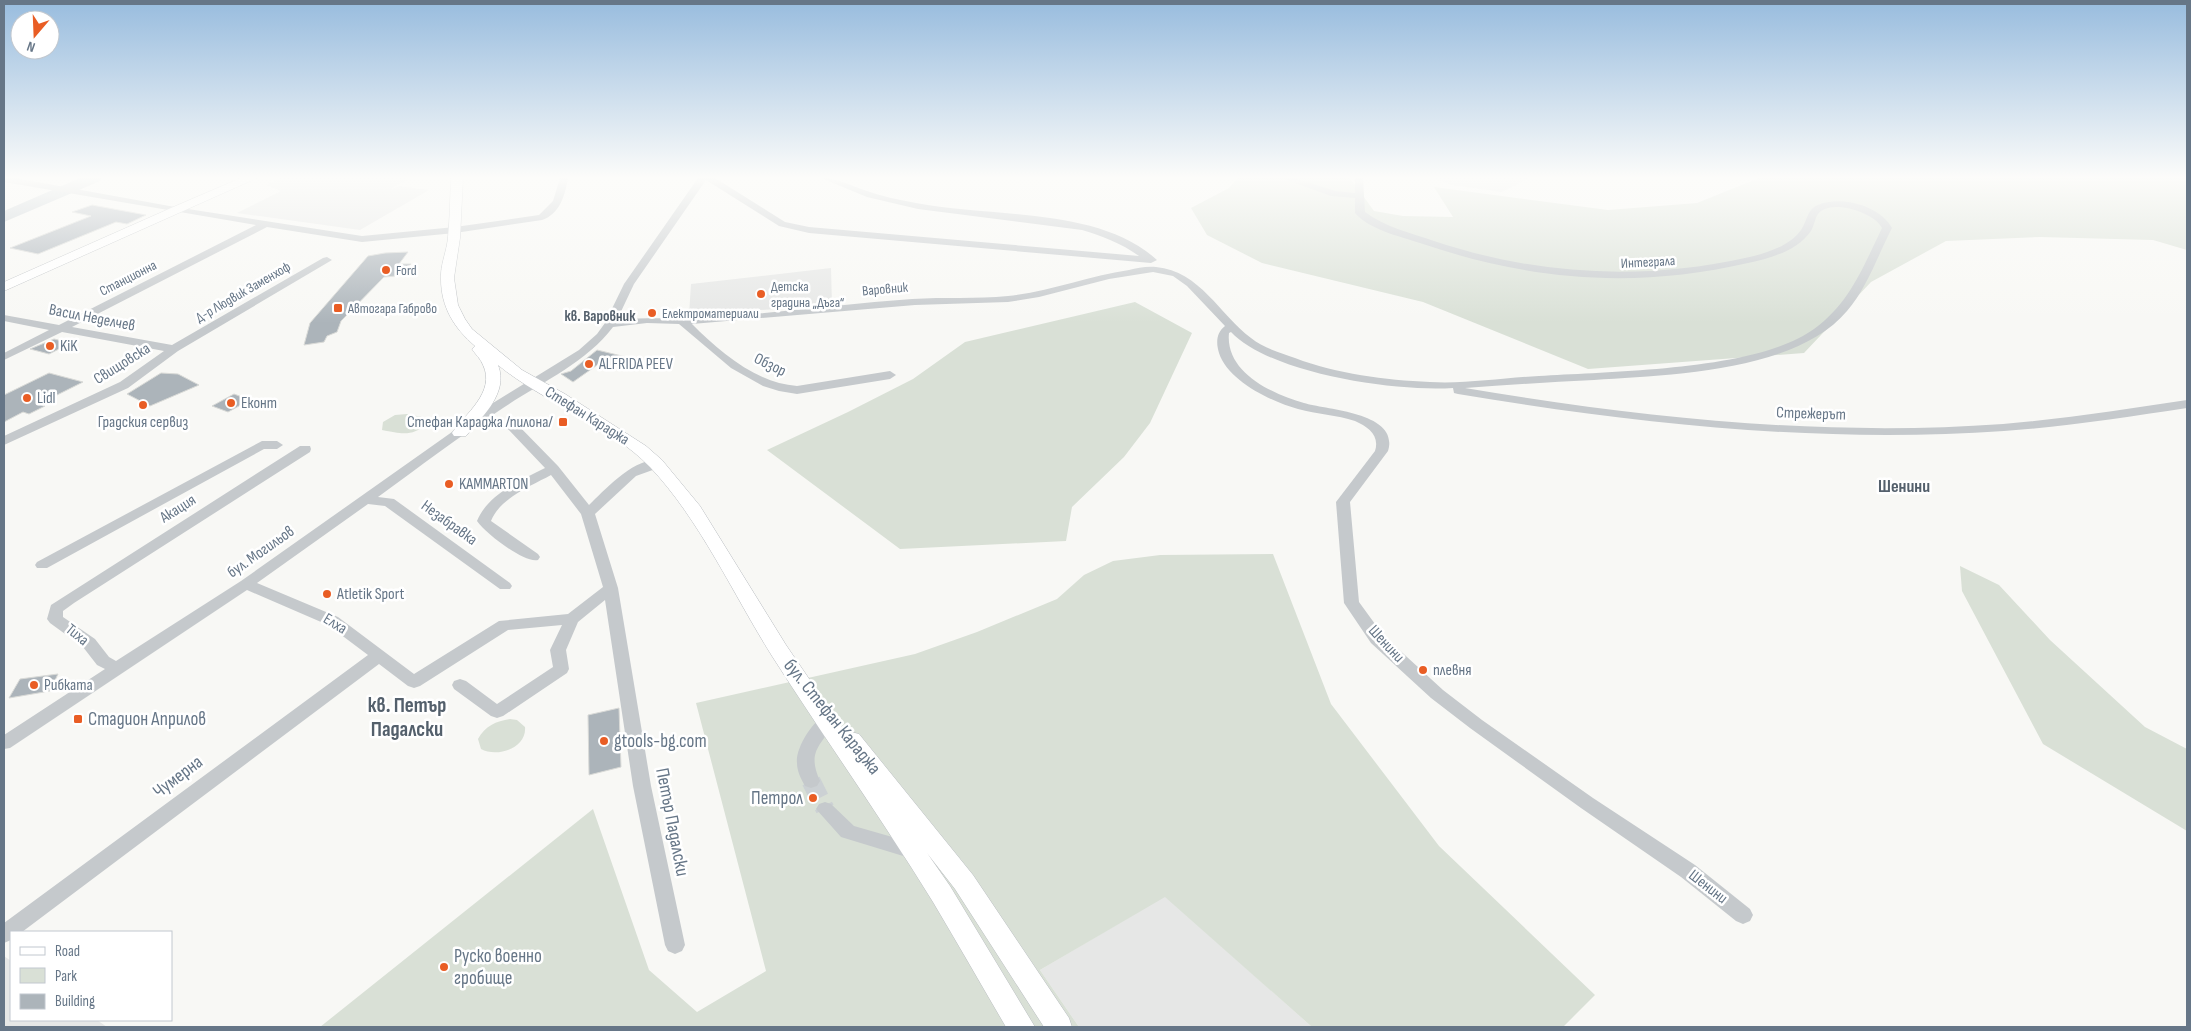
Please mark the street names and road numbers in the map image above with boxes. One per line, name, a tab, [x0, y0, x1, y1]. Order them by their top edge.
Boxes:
street label: Интеграла	[1620, 252, 1676, 272]
street label: Станционна	[97, 256, 159, 300]
street label: Д-р Людвик Заменхоф	[192, 258, 294, 326]
street label: Варовник	[861, 278, 909, 299]
street label: Васил Неделчев	[47, 300, 137, 336]
street label: Свищовска	[90, 339, 154, 389]
street label: Обзор	[751, 349, 789, 381]
street label: Стефан Караджа	[541, 383, 633, 449]
street label: Стрежерът	[1776, 403, 1846, 425]
street label: Акация	[156, 491, 200, 528]
street label: Незабравка	[417, 496, 481, 550]
street label: бул. Могильов	[224, 522, 298, 582]
street label: Елха	[320, 610, 350, 638]
street label: Тиха	[62, 620, 92, 650]
street label: Шенини	[1364, 621, 1408, 667]
street label: бул. Стефан Караджа	[778, 655, 886, 779]
street label: Чумерна	[148, 751, 208, 803]
street label: Петър Падалски	[650, 766, 694, 878]
street label: Шенини	[1685, 866, 1731, 908]

